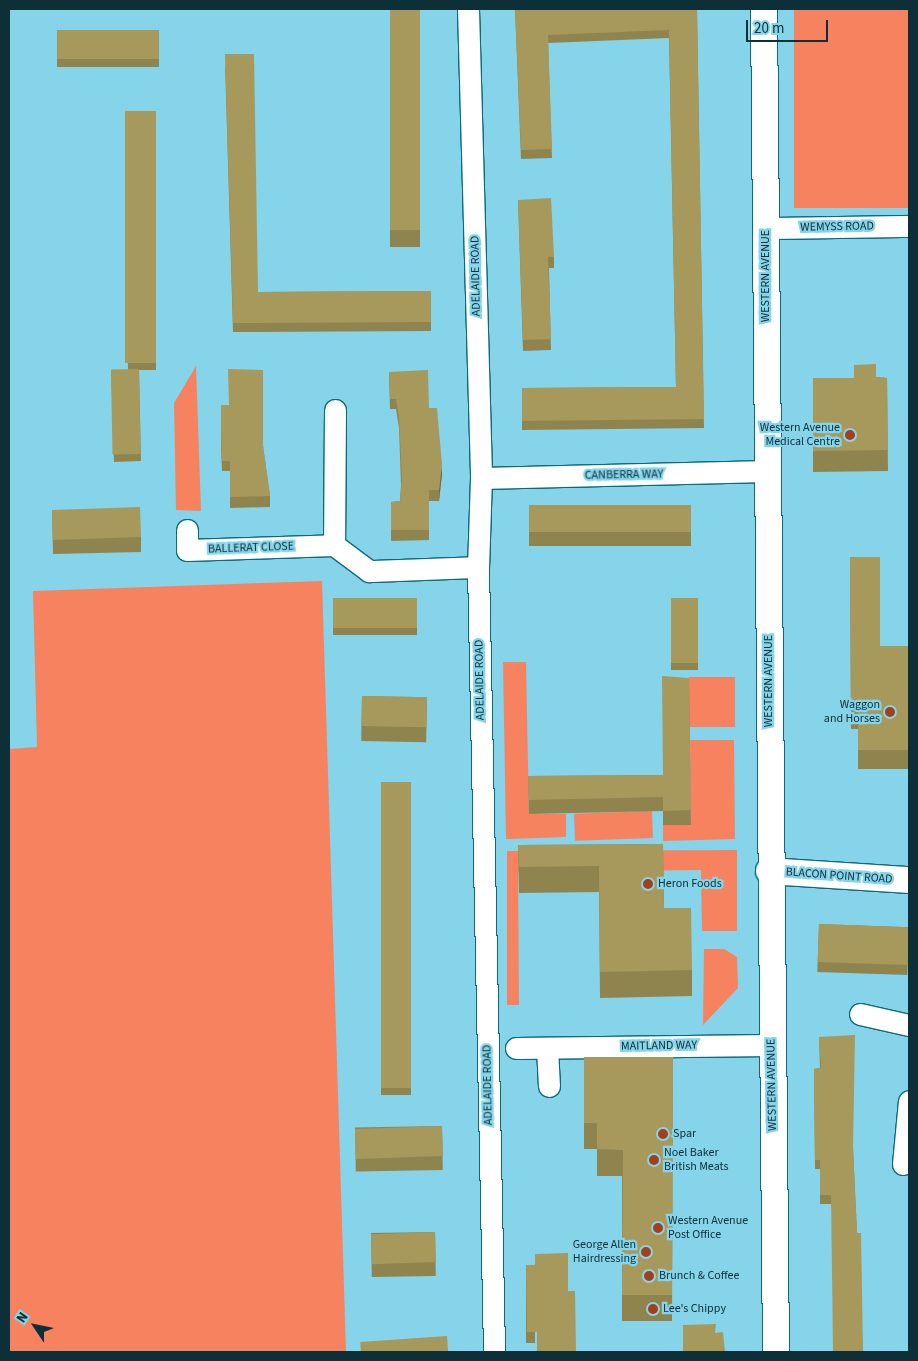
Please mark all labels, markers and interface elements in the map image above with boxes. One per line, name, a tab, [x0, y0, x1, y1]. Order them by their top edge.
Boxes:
scale bar	[748, 10, 830, 42]
text: 20 m	[754, 18, 784, 39]
street label: WEMYSS ROAD	[800, 219, 874, 235]
street label: WESTERN AVENUE	[759, 230, 773, 322]
street label: ADELAIDE ROAD	[468, 236, 484, 316]
place label: Western Avenue Medical Centre	[760, 421, 840, 449]
marker: Western Avenue Medical Centre	[844, 429, 856, 441]
street label: CANBERRA WAY	[585, 467, 663, 483]
street label: BALLERAT CLOSE	[208, 539, 294, 557]
street label: WESTERN AVENUE	[762, 635, 776, 727]
street label: ADELAIDE ROAD	[472, 640, 488, 720]
place label: Waggon and Horses	[824, 698, 880, 726]
marker: Waggon and Horses	[884, 706, 896, 718]
street label: BLACON POINT ROAD	[785, 865, 893, 887]
place label: Heron Foods	[658, 877, 722, 891]
marker: Heron Foods	[642, 878, 654, 890]
street label: MAITLAND WAY	[621, 1038, 697, 1054]
street label: WESTERN AVENUE	[764, 1039, 780, 1131]
street label: ADELAIDE ROAD	[480, 1045, 496, 1125]
place label: Spar	[673, 1127, 696, 1141]
marker: Spar	[657, 1128, 669, 1140]
place label: Noel Baker British Meats	[664, 1146, 728, 1174]
marker: Noel Baker British Meats	[648, 1154, 660, 1166]
place label: Western Avenue Post Office	[668, 1214, 748, 1242]
marker: Western Avenue Post Office	[652, 1222, 664, 1234]
place label: George Allen Hairdressing	[573, 1238, 636, 1266]
marker: George Allen Hairdressing	[640, 1246, 652, 1258]
place label: Brunch & Coffee	[659, 1269, 739, 1283]
marker: Brunch & Coffee	[643, 1270, 655, 1282]
north arrow	[10, 1301, 60, 1351]
place label: Lee's Chippy	[663, 1302, 726, 1316]
marker: Lee's Chippy	[647, 1303, 659, 1315]
text: N	[12, 1308, 33, 1327]

